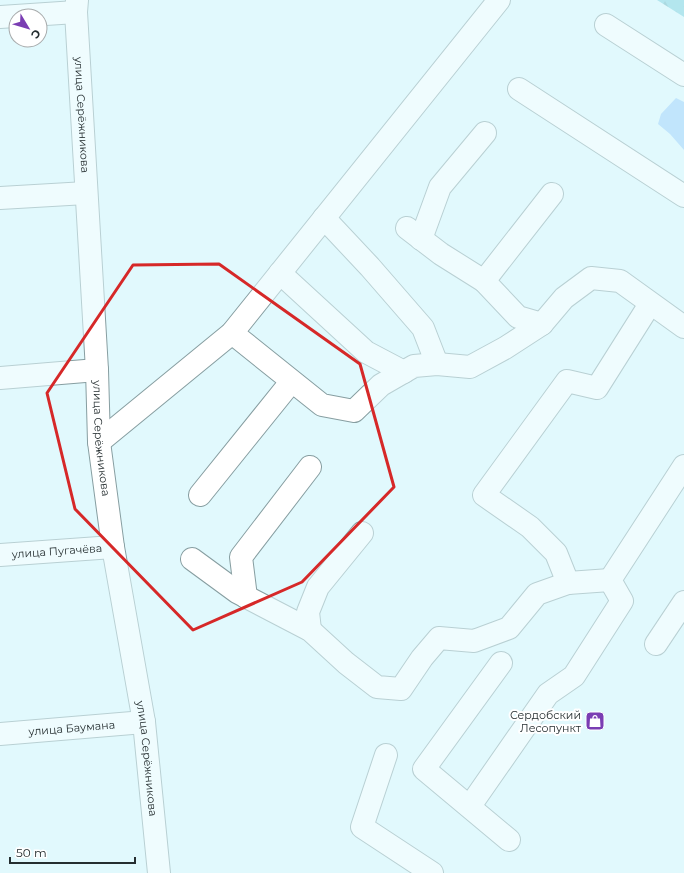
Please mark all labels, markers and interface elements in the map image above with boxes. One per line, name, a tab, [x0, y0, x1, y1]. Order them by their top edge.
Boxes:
north arrow	[8, 8, 48, 48]
text: С	[28, 27, 44, 42]
street label: улица Серёжникова	[72, 55, 92, 173]
street label: улица Серёжникова	[90, 379, 113, 497]
street label: улица Пугачёва	[10, 541, 103, 561]
street label: улица Серёжникова	[133, 699, 160, 817]
place label: Сердобский Лесопункт	[510, 708, 582, 735]
shop icon: Сердобский Лесопункт	[584, 710, 606, 732]
street label: улица Баумана	[27, 717, 116, 739]
scale bar	[10, 839, 135, 865]
text: 50 m	[16, 845, 47, 860]

